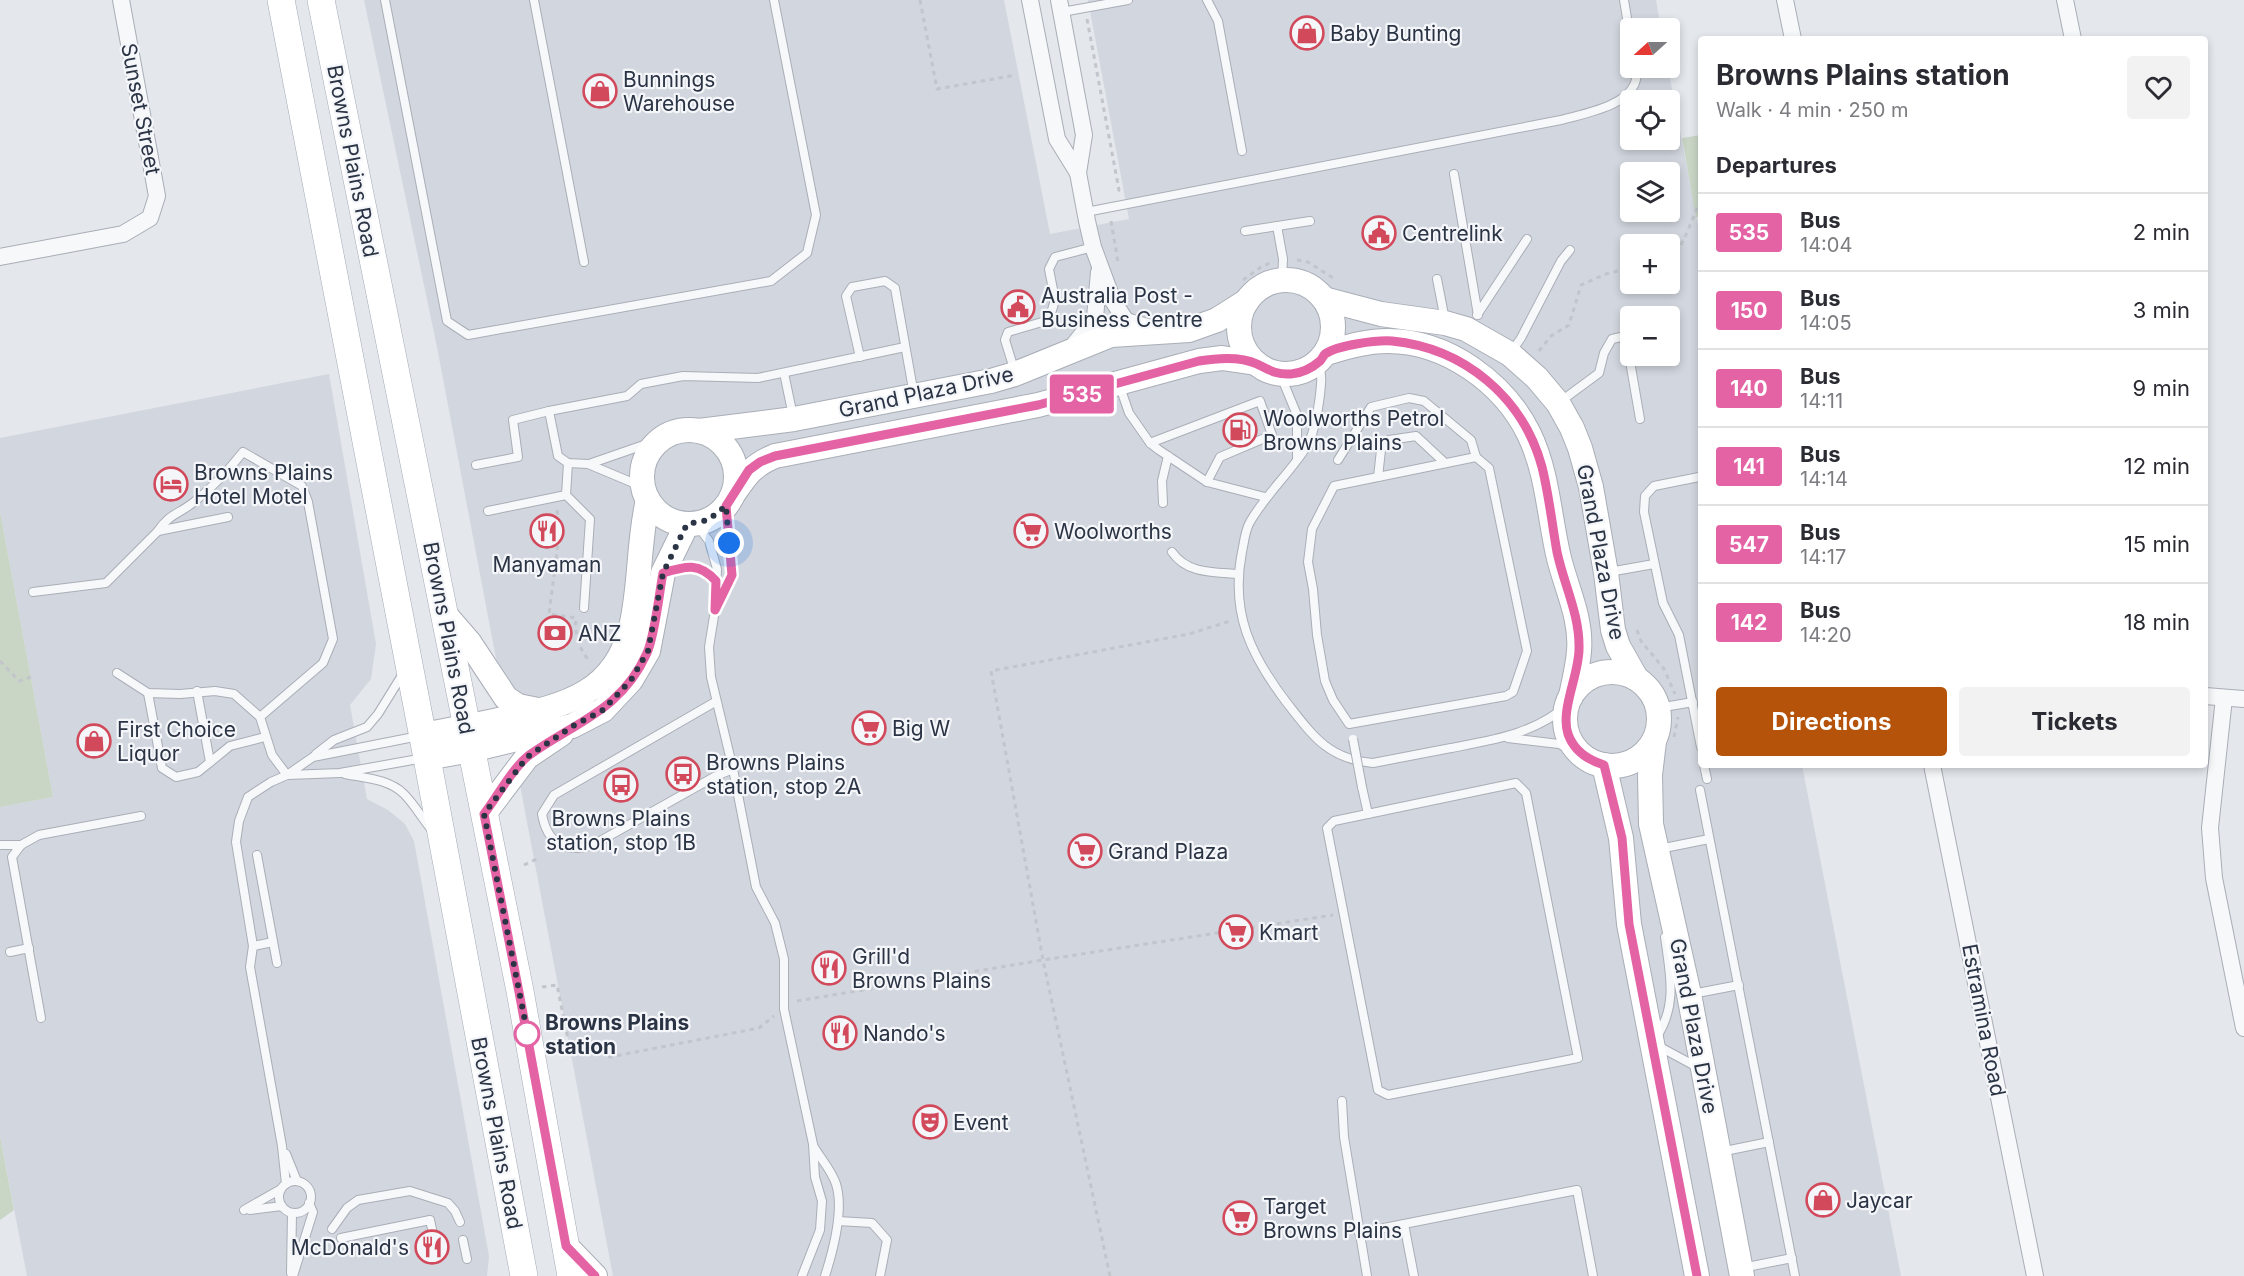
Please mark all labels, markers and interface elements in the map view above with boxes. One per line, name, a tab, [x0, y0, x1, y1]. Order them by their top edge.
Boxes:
shop icon: Baby Bunting	[1289, 15, 1325, 51]
north arrow	[1620, 18, 1680, 78]
map controls	[1620, 18, 1680, 366]
place label: Baby Bunting	[1330, 21, 1462, 46]
street label: Sunset Street	[116, 41, 166, 177]
button: heart	[2127, 56, 2190, 119]
text: Browns Plains station	[1716, 58, 2010, 92]
street label: Browns Plains Road	[322, 63, 384, 259]
place label: Bunnings Warehouse	[623, 67, 735, 116]
shop icon: Bunnings Warehouse	[582, 73, 618, 109]
button: locate	[1620, 90, 1680, 150]
text: Walk · 4 min · 250 m	[1716, 98, 1909, 122]
text: Departures	[1716, 152, 1837, 178]
button: layers	[1620, 162, 1680, 222]
text: Bus	[1800, 207, 1841, 233]
public building icon: Centrelink	[1361, 215, 1397, 251]
text: 2 min	[2133, 219, 2190, 245]
text: 535	[1729, 220, 1769, 245]
place label: Centrelink	[1402, 221, 1503, 246]
text: 14:04	[1800, 233, 1852, 257]
button: +	[1620, 234, 1680, 294]
place label: Australia Post - Business Centre	[1041, 283, 1203, 332]
text: Bus	[1800, 285, 1841, 311]
public building icon: Australia Post - Business Centre	[1000, 289, 1036, 325]
text: 3 min	[2133, 297, 2190, 323]
text: 150	[1731, 298, 1767, 323]
button: −	[1620, 306, 1680, 366]
text: 14:05	[1800, 311, 1852, 335]
street label: Grand Plaza Drive	[836, 361, 1016, 423]
text: Bus	[1800, 363, 1841, 389]
line badge: 535	[1048, 374, 1116, 414]
text: 9 min	[2133, 375, 2190, 401]
text: 140	[1730, 376, 1768, 401]
text: 535	[1062, 382, 1102, 407]
text: 14:11	[1800, 389, 1843, 413]
place label: Woolworths Petrol Browns Plains	[1263, 406, 1444, 455]
fuel station icon: Woolworths Petrol Browns Plains	[1222, 412, 1258, 448]
text: Bus	[1800, 441, 1841, 467]
text: 12 min	[2124, 453, 2190, 479]
text: 141	[1733, 454, 1765, 479]
place label: Browns Plains Hotel Motel	[194, 460, 333, 509]
street label: Grand Plaza Drive	[1572, 462, 1630, 642]
hotel icon: Browns Plains Hotel Motel	[153, 466, 189, 502]
text: 14:14	[1800, 467, 1848, 491]
restaurant icon: Manyaman	[529, 513, 565, 549]
supermarket icon: Woolworths	[1013, 513, 1049, 549]
place label: Woolworths	[1054, 519, 1172, 544]
text: Bus	[1800, 519, 1841, 545]
your location	[714, 528, 744, 558]
text: 15 min	[2124, 531, 2190, 557]
text: 547	[1729, 532, 1769, 557]
street label: Browns Plains Road	[418, 540, 480, 736]
text: 14:17	[1800, 545, 1846, 569]
place label: Manyaman	[493, 552, 601, 577]
text: Bus	[1800, 597, 1841, 623]
text: 18 min	[2124, 609, 2190, 635]
text: 142	[1731, 610, 1767, 635]
bank icon: ANZ	[537, 615, 573, 651]
place label: ANZ	[578, 621, 622, 646]
text: 14:20	[1800, 623, 1852, 647]
button: Directions	[1716, 687, 1947, 756]
button: Tickets	[1959, 687, 2190, 756]
supermarket icon: Big W	[851, 710, 887, 746]
place label: Big W	[892, 716, 951, 741]
place label: First Choice Liquor	[117, 717, 236, 766]
shop icon: First Choice Liquor	[76, 723, 112, 759]
place label: Browns Plains station, stop 2A	[706, 750, 861, 799]
bus stop icon: Browns Plains station, stop 2A	[665, 756, 701, 792]
bus stop icon: Browns Plains station, stop 1B	[603, 767, 639, 803]
place label: Browns Plains station, stop 1B	[546, 806, 696, 855]
supermarket icon: Grand Plaza	[1067, 833, 1103, 869]
place label: Grand Plaza	[1108, 839, 1228, 864]
supermarket icon: Kmart	[1218, 914, 1254, 950]
place label: Kmart	[1259, 920, 1319, 945]
street label: Grand Plaza Drive	[1665, 936, 1723, 1116]
street label: Estramina Road	[1957, 942, 2011, 1098]
place label: Grill'd Browns Plains	[852, 944, 991, 993]
restaurant icon: Grill'd Browns Plains	[811, 950, 847, 986]
place label: Browns Plains station	[545, 1010, 689, 1059]
restaurant icon: Nando's	[822, 1015, 858, 1051]
marker: Browns Plains station	[514, 1021, 540, 1047]
place label: Nando's	[863, 1021, 946, 1046]
street label: Browns Plains Road	[466, 1035, 528, 1231]
theatre icon: Event	[912, 1104, 948, 1140]
place label: Event	[953, 1110, 1009, 1135]
shop icon: Jaycar	[1805, 1182, 1841, 1218]
place label: Jaycar	[1846, 1188, 1913, 1213]
place label: Target Browns Plains	[1263, 1194, 1402, 1243]
supermarket icon: Target Browns Plains	[1222, 1200, 1258, 1236]
restaurant icon: McDonald's	[414, 1229, 450, 1265]
place label: McDonald's	[291, 1235, 409, 1260]

